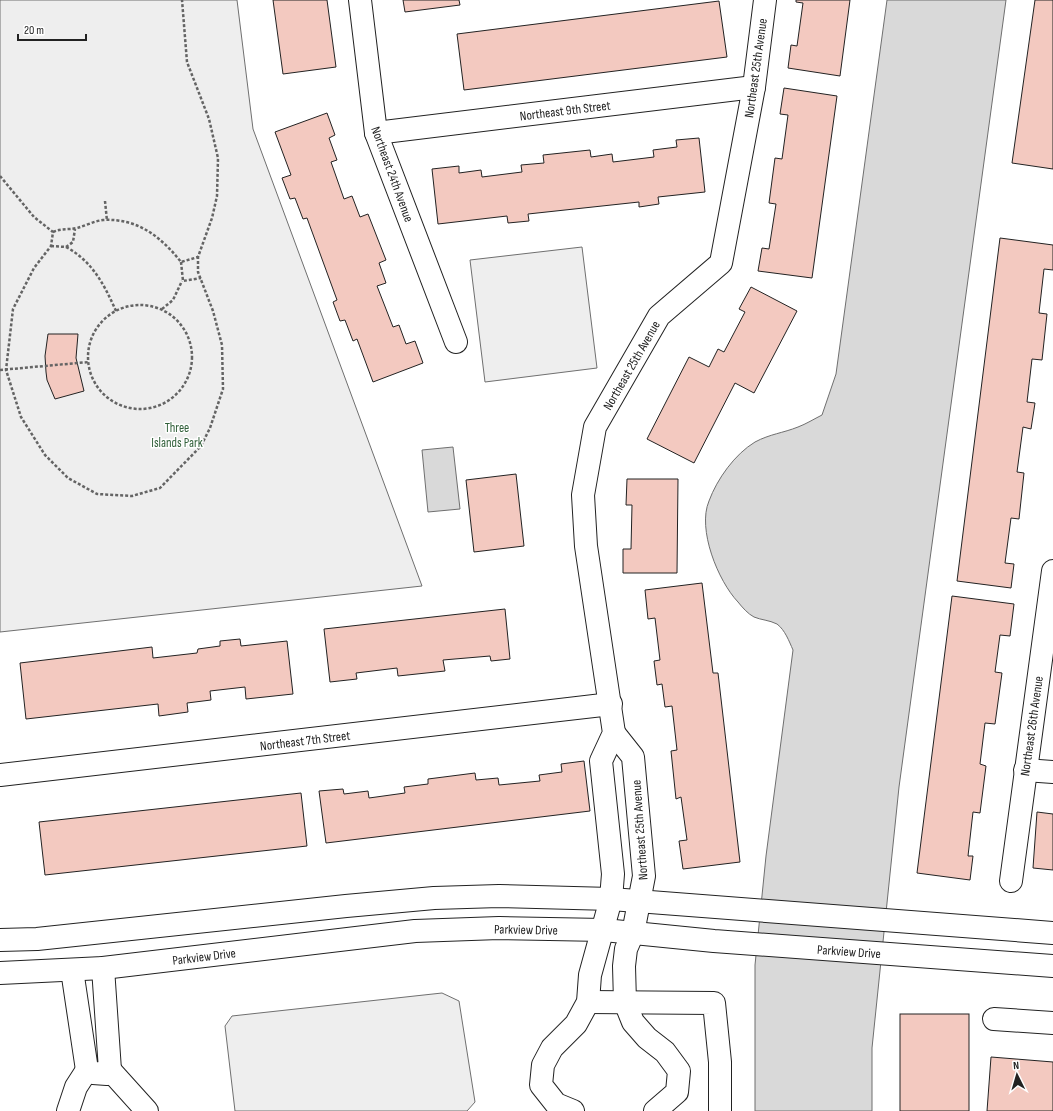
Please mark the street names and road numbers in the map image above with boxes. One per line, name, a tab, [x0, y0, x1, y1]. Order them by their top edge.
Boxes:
street label: Northeast 25th Avenue	[741, 17, 771, 119]
street label: Northeast 9th Street	[519, 97, 611, 124]
street label: Northeast 24th Avenue	[367, 124, 417, 224]
street label: Northeast 25th Avenue	[600, 318, 664, 413]
street label: Northeast 26th Avenue	[1017, 675, 1047, 777]
street label: Northeast 7th Street	[259, 728, 351, 754]
street label: Northeast 25th Avenue	[629, 779, 651, 881]
street label: Parkview Drive	[494, 921, 558, 939]
street label: Parkview Drive	[817, 942, 881, 962]
street label: Parkview Drive	[172, 945, 237, 969]

